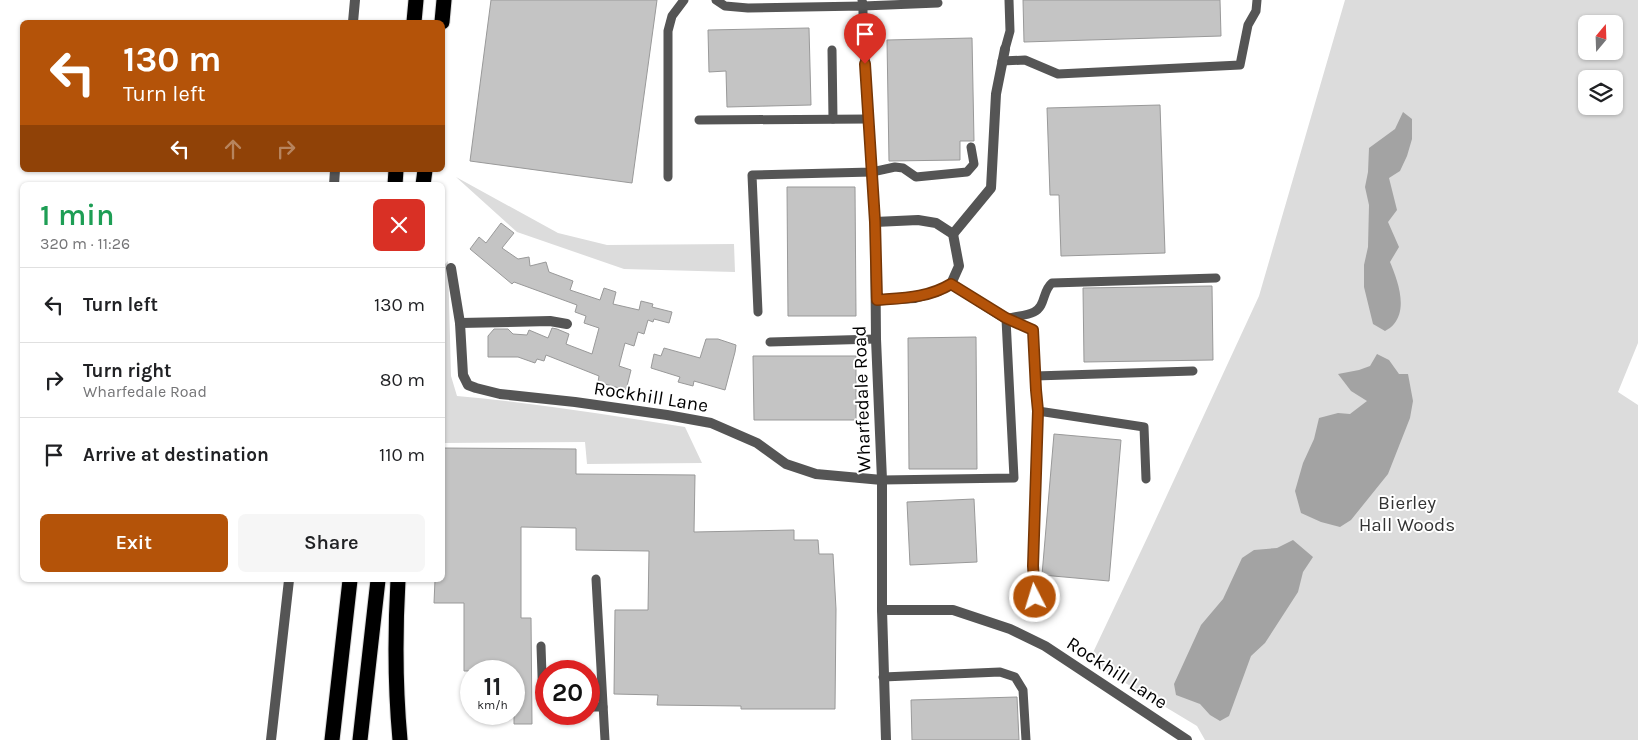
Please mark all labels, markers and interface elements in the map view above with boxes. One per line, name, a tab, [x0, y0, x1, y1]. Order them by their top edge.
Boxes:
pin	[844, 13, 886, 64]
north arrow	[1578, 15, 1622, 60]
map controls	[1578, 15, 1623, 115]
icon: arrive	[851, 20, 879, 48]
text: 130 m	[123, 39, 221, 80]
icon: left	[40, 40, 105, 105]
button: layers	[1578, 70, 1623, 115]
text: Turn left	[123, 81, 206, 107]
icon: left	[166, 135, 194, 163]
icon: ahead	[219, 135, 247, 163]
icon: right	[272, 135, 300, 163]
text: 1 min	[40, 197, 114, 233]
button: close	[373, 199, 425, 251]
text: 320 m · 11:26	[40, 234, 130, 253]
icon: left	[40, 291, 68, 319]
text: Turn left	[83, 294, 158, 316]
text: 130 m	[374, 294, 425, 316]
street label: Wharfedale Road	[848, 325, 876, 473]
text: Turn right	[83, 360, 172, 382]
icon: right	[40, 366, 68, 394]
text: 80 m	[380, 369, 425, 391]
street label: Rockhill Lane	[592, 377, 710, 417]
text: Wharfedale Road	[83, 382, 207, 401]
icon: arrive	[40, 441, 68, 469]
text: Arrive at destination	[83, 444, 269, 466]
text: 110 m	[379, 444, 425, 466]
park label: Bierley Hall Woods	[1359, 492, 1455, 536]
button: Exit	[40, 514, 228, 572]
button: Share	[238, 514, 425, 572]
position arrow	[1008, 570, 1060, 622]
street label: Rockhill Lane	[1063, 632, 1171, 714]
speed limit sign: 20	[535, 660, 600, 725]
text: 11	[484, 672, 501, 701]
text: km/h	[477, 698, 508, 712]

